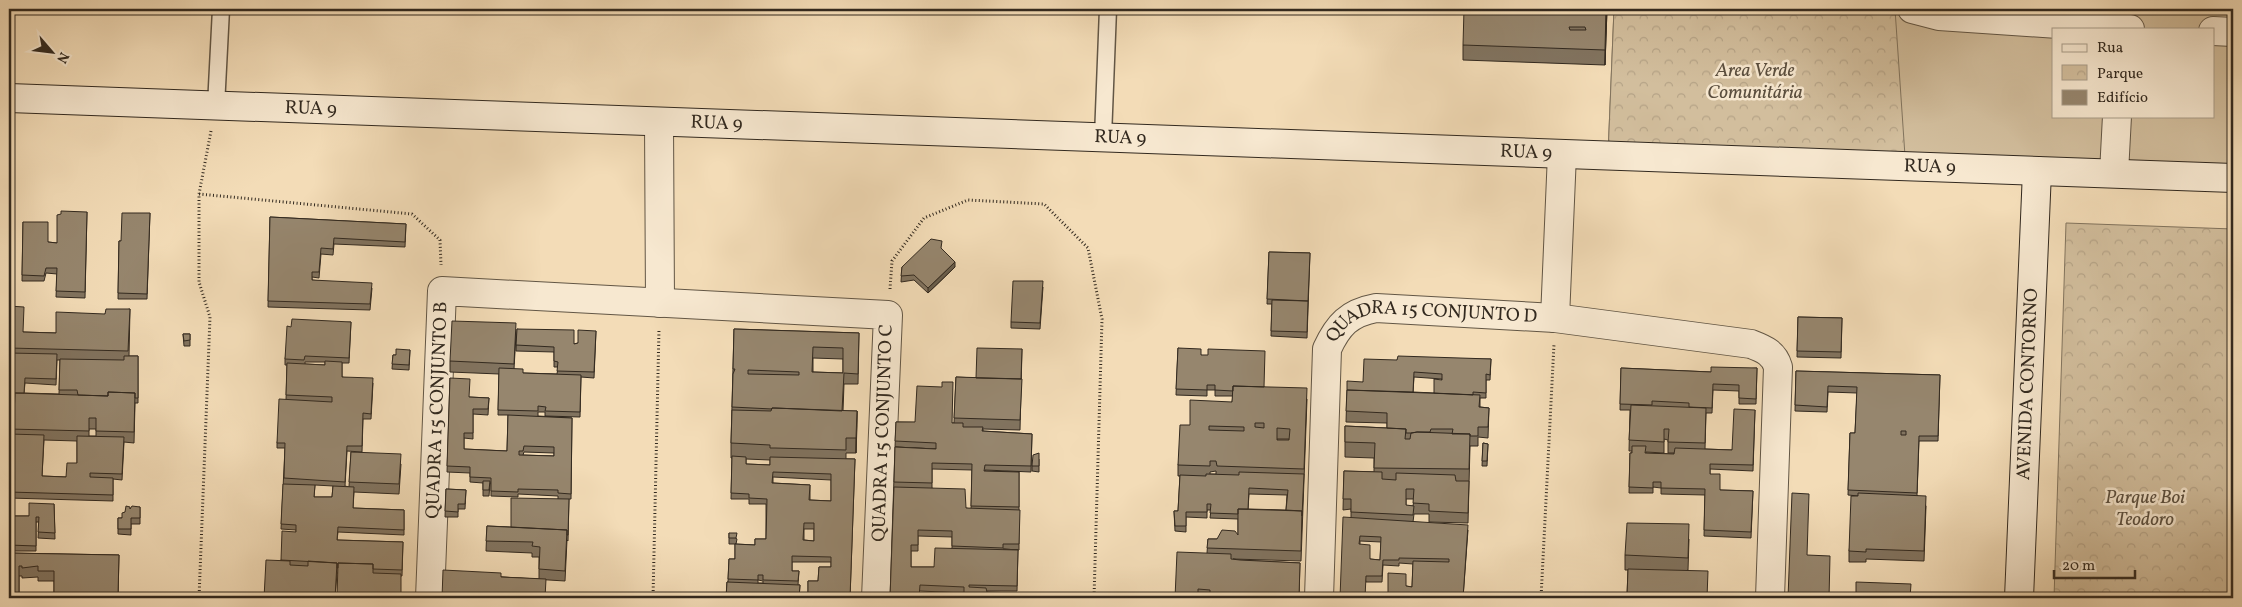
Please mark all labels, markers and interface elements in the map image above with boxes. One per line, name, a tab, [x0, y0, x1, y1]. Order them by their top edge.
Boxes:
north arrow	[28, 28, 78, 78]
legend	[2052, 28, 2214, 118]
text: Rua	[2097, 38, 2123, 59]
text: N	[51, 48, 73, 66]
park label: Area Verde Comunitária	[1707, 58, 1803, 106]
text: Parque	[2097, 64, 2143, 85]
text: Edifício	[2097, 88, 2148, 109]
street label: RUA 9	[284, 95, 337, 123]
street label: RUA 9	[690, 110, 743, 137]
street label: RUA 9	[1094, 124, 1147, 152]
street label: RUA 9	[1499, 139, 1553, 167]
street label: RUA 9	[1903, 153, 1956, 181]
street label: AVENIDA CONTORNO	[2011, 287, 2045, 481]
street label: QUADRA 15 CONJUNTO D	[1320, 295, 1538, 348]
street label: QUADRA 15 CONJUNTO B	[420, 301, 455, 519]
street label: QUADRA 15 CONJUNTO C	[866, 324, 900, 542]
park label: Parque Boi Teodoro	[2105, 485, 2185, 533]
scale bar	[2054, 547, 2136, 579]
text: 20 m	[2062, 556, 2095, 577]

